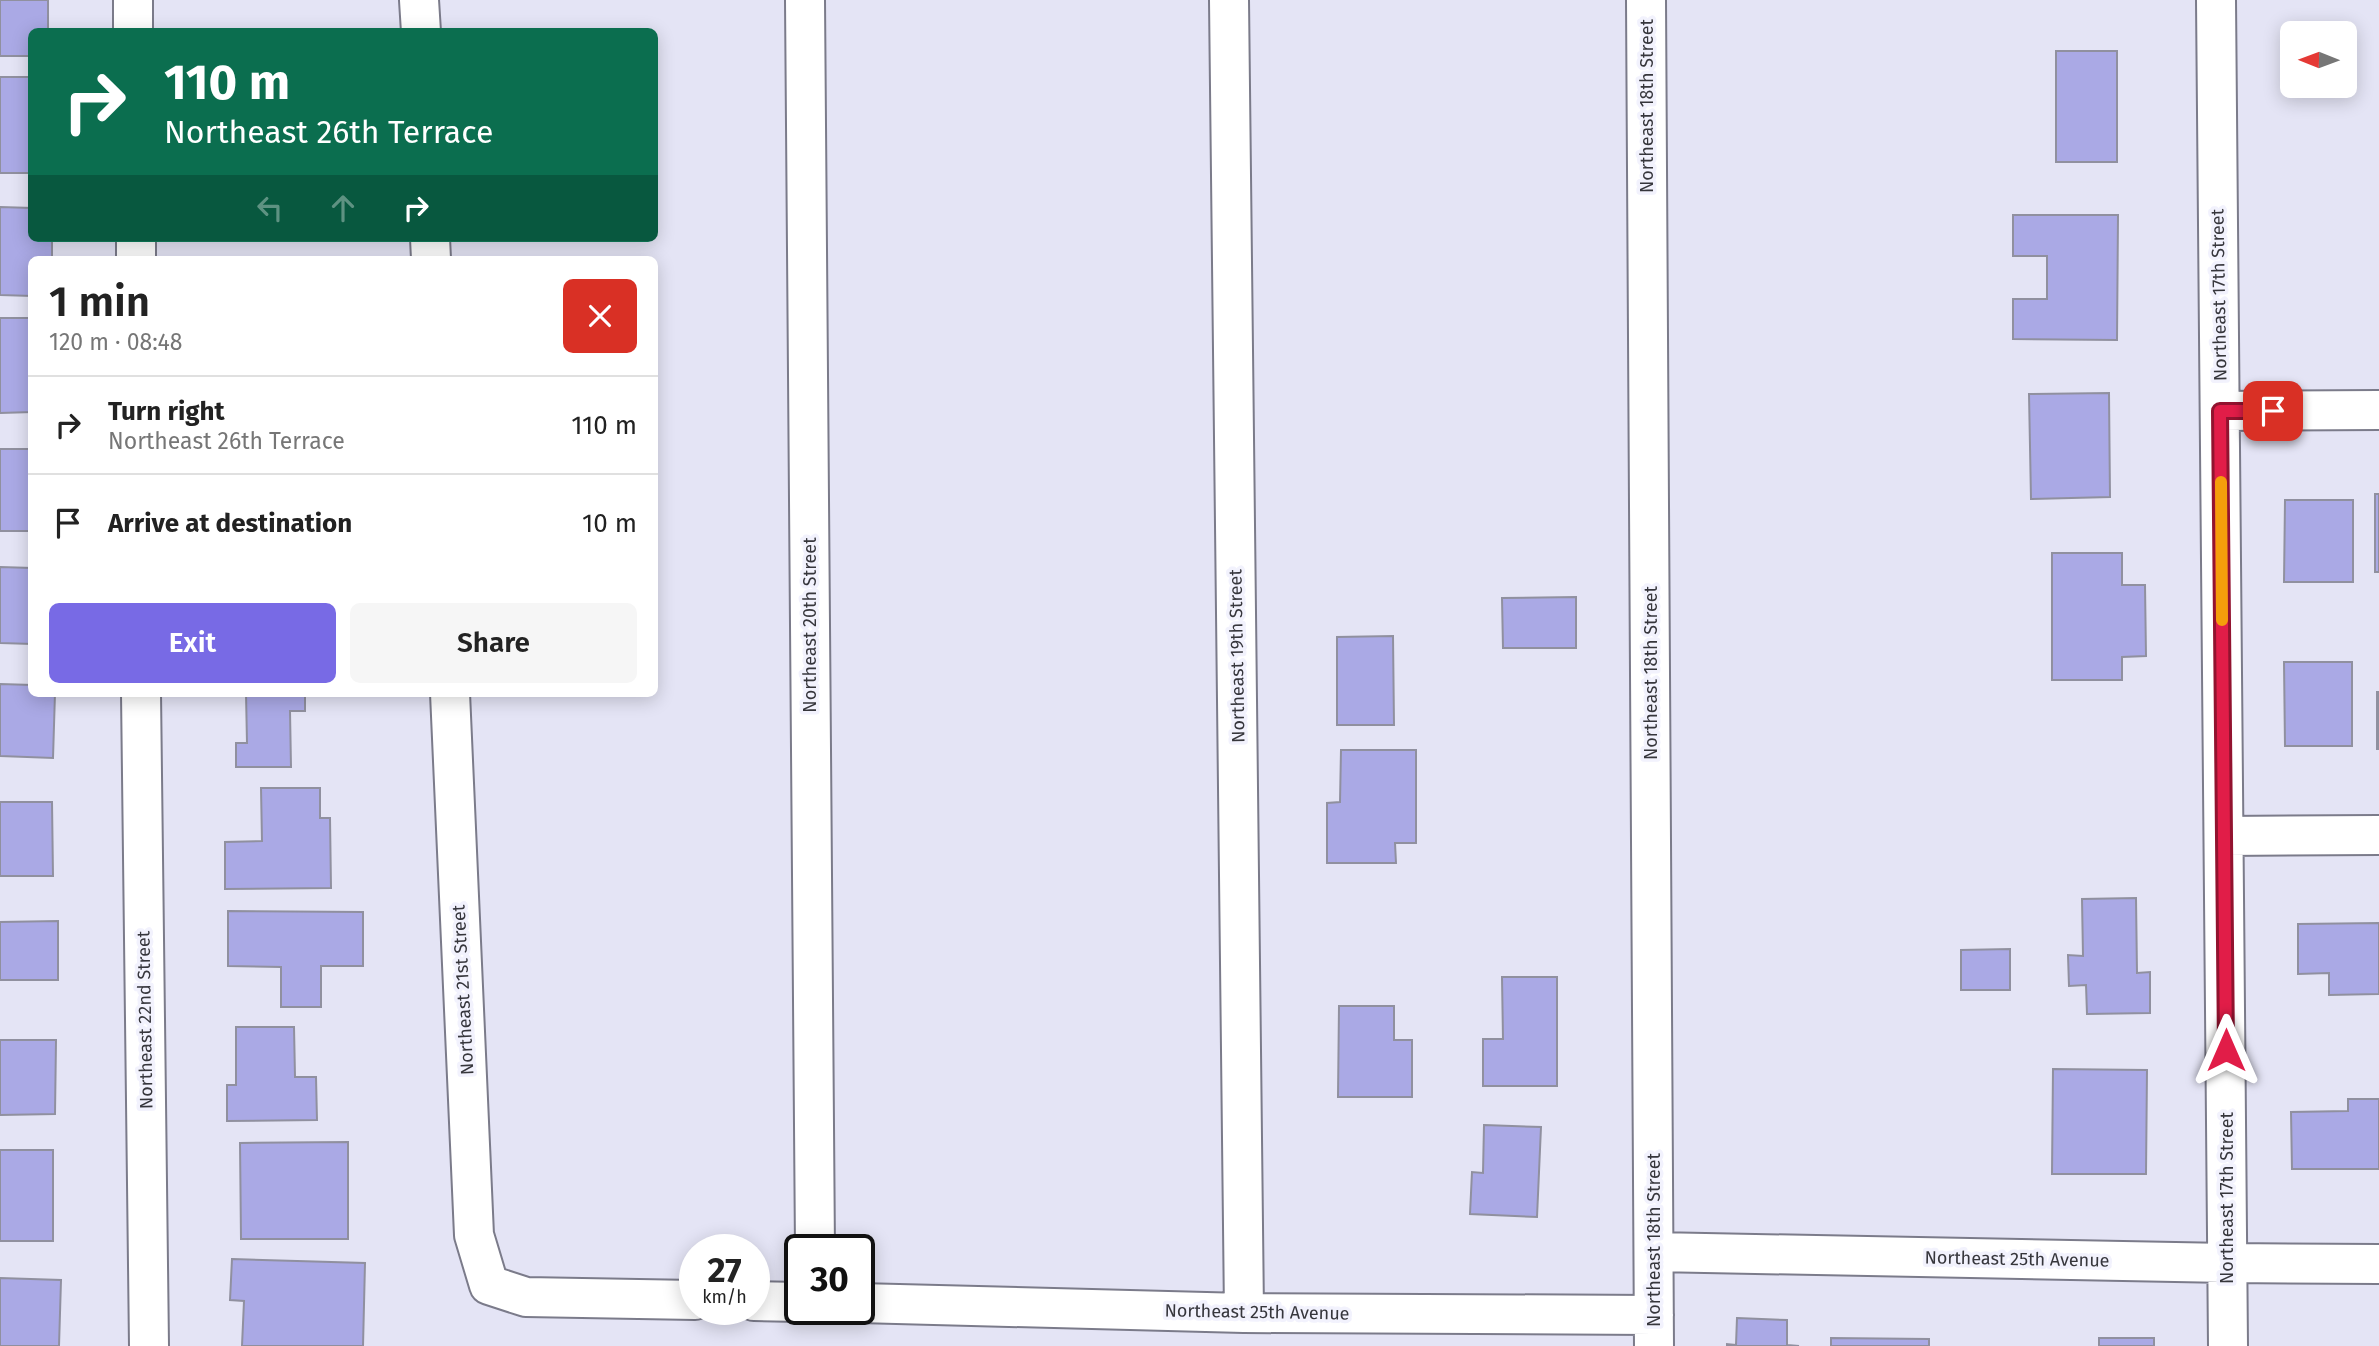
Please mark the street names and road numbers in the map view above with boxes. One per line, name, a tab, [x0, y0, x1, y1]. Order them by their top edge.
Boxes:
street label: Northeast 18th Street	[1636, 18, 1658, 193]
street label: Northeast 17th Street	[2206, 208, 2232, 381]
street label: Northeast 20th Street	[799, 537, 821, 713]
street label: Northeast 19th Street	[1224, 569, 1250, 743]
street label: Northeast 18th Street	[1640, 585, 1662, 760]
street label: Northeast 21st Street	[448, 904, 478, 1076]
street label: Northeast 22nd Street	[132, 930, 158, 1109]
street label: Northeast 17th Street	[2216, 1111, 2238, 1284]
street label: Northeast 18th Street	[1643, 1152, 1665, 1327]
street label: Northeast 25th Avenue	[1924, 1246, 2110, 1272]
street label: Northeast 25th Avenue	[1164, 1299, 1350, 1325]

